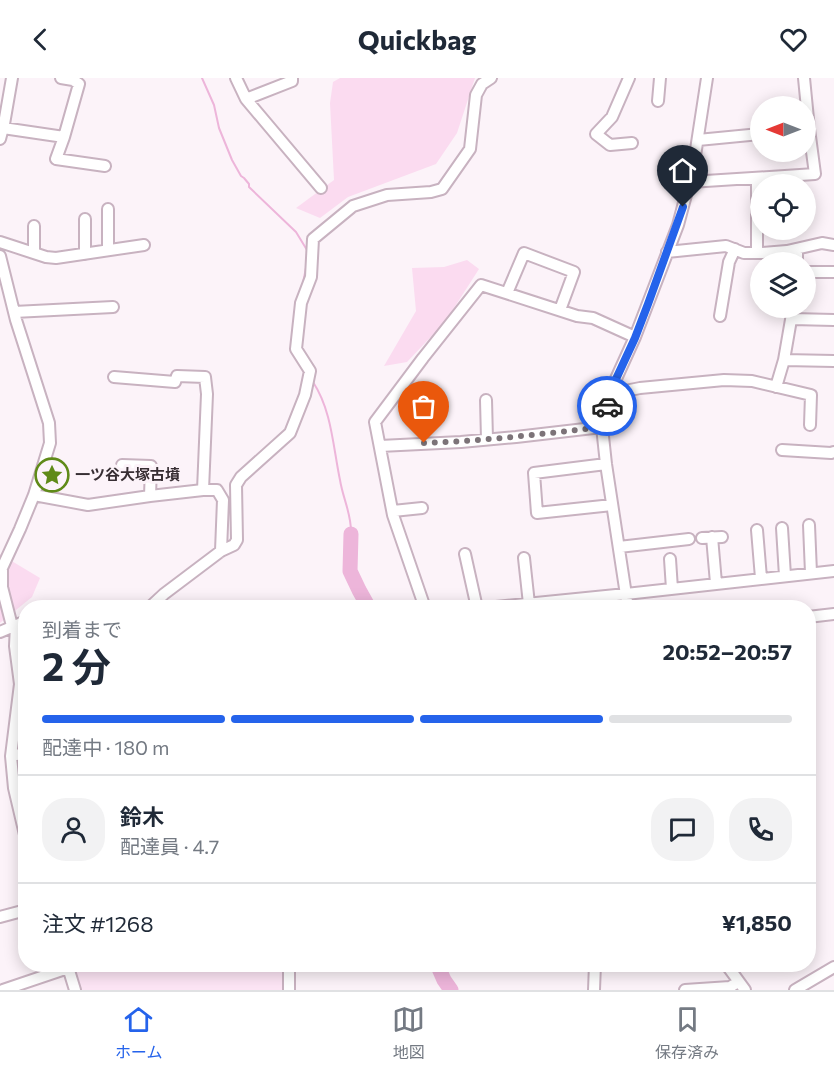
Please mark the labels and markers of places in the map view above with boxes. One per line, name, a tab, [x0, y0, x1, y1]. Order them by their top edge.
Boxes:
pin	[657, 145, 708, 207]
pin	[398, 381, 449, 443]
place icon: 一ツ谷大塚古墳	[34, 457, 70, 493]
place label: 一ツ谷大塚古墳	[75, 465, 180, 483]

